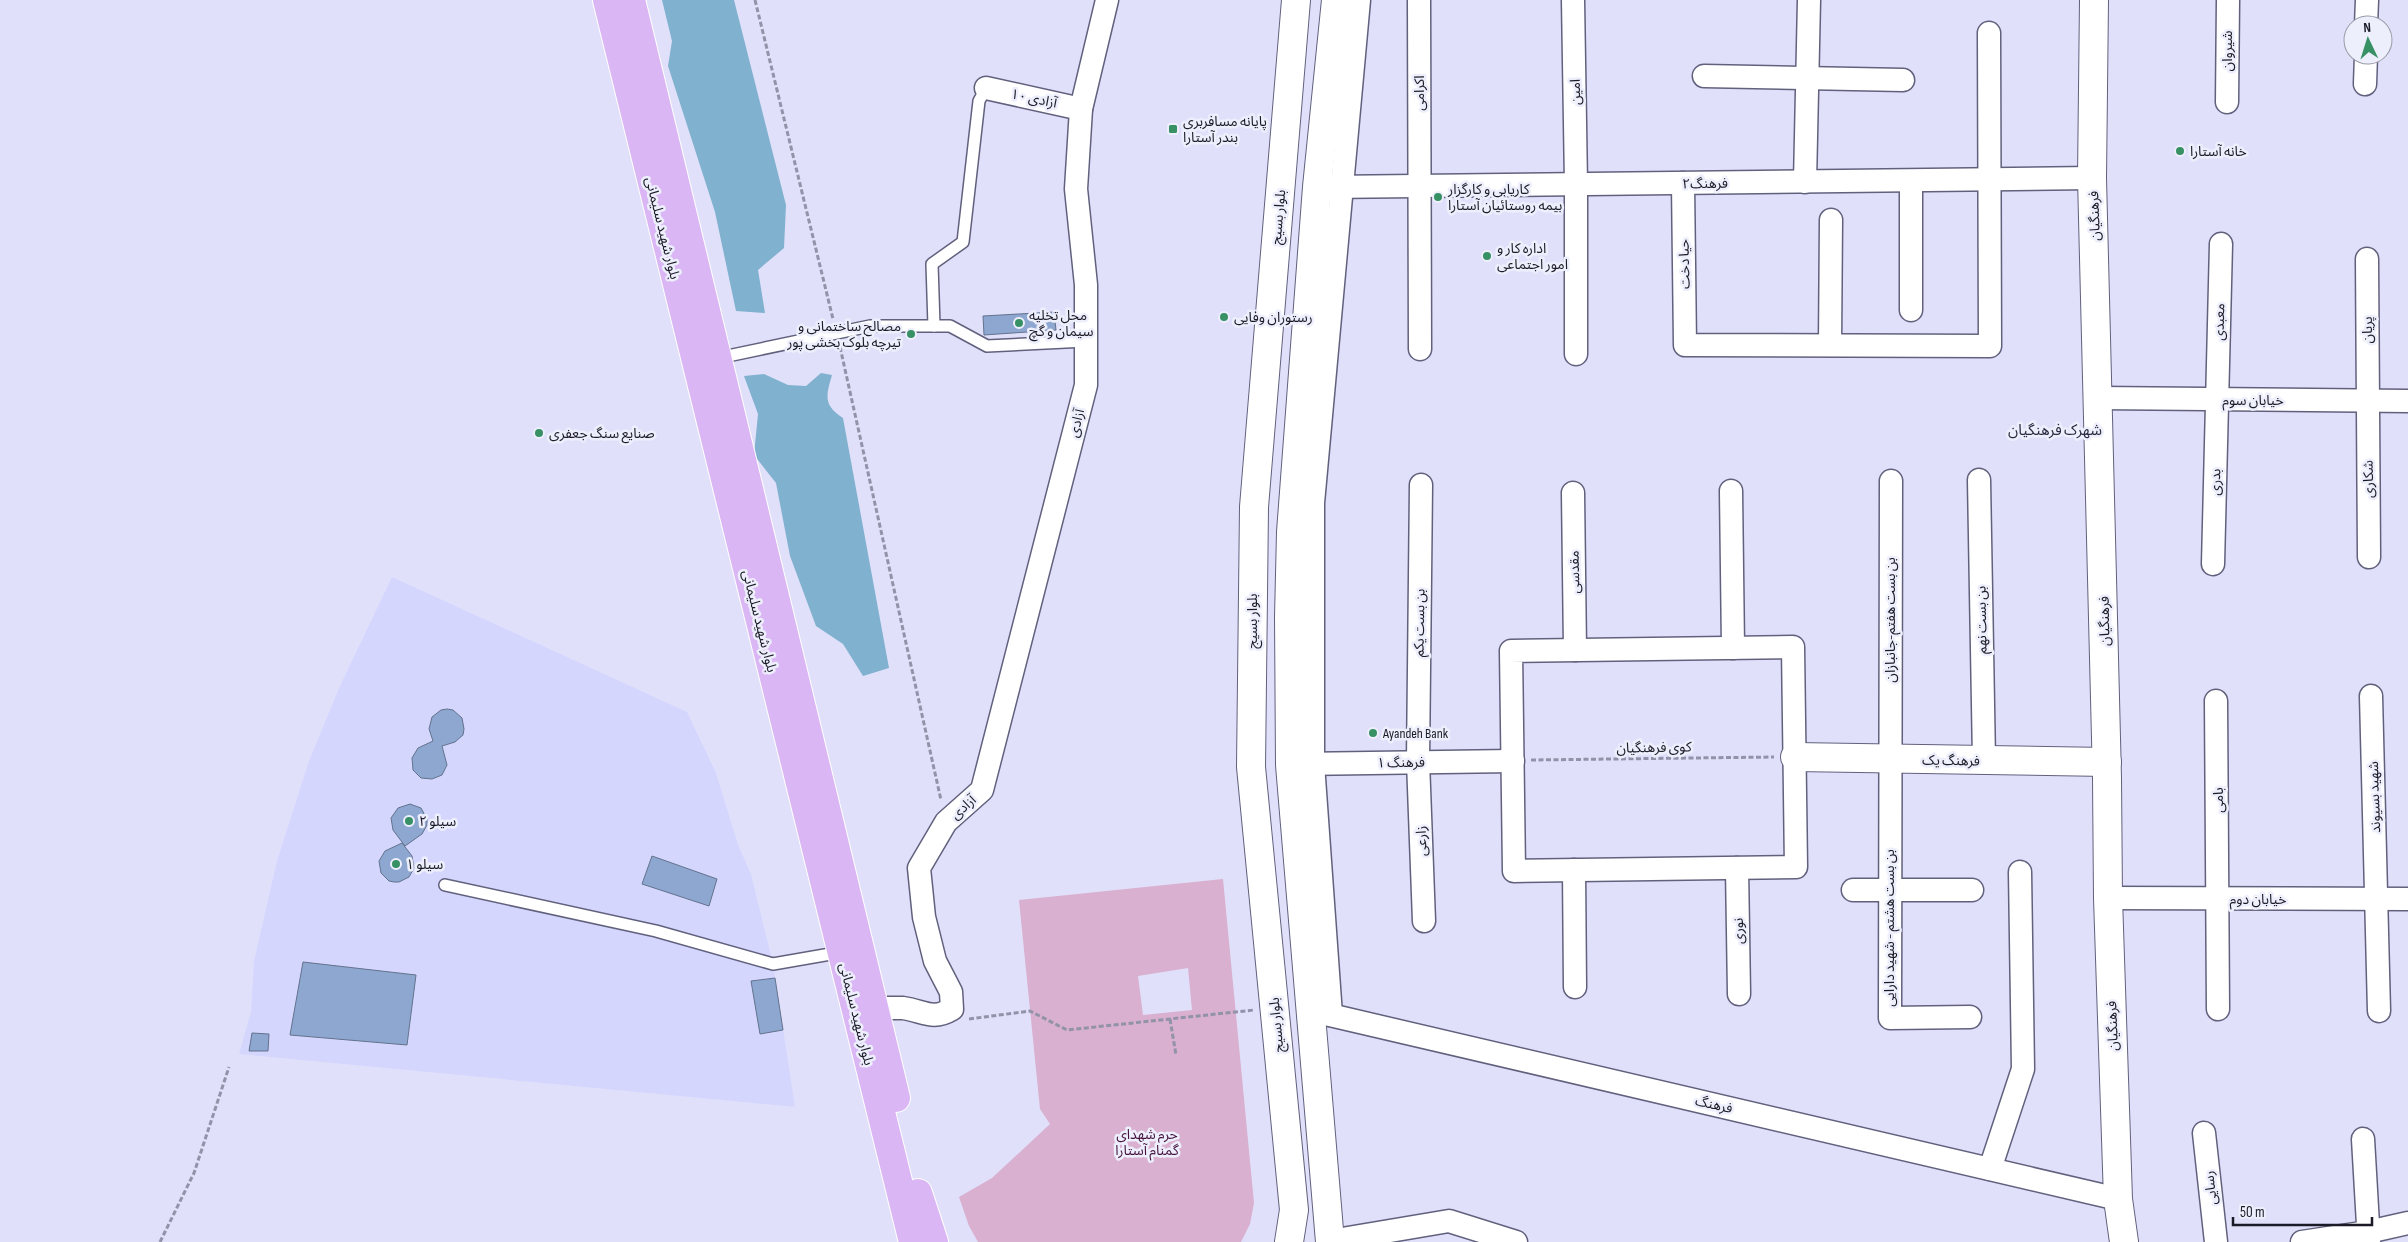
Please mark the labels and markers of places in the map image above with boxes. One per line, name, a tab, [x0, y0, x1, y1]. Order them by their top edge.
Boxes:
place label: پایانه مسافربری بندر آستارا	[1183, 113, 1267, 146]
marker: پایانه مسافربری بندر آستارا	[1167, 123, 1179, 135]
place label: خانه آستارا	[2190, 143, 2247, 160]
marker: خانه آستارا	[2174, 145, 2186, 157]
place label: کاریابی و کارگزار بیمه روستائیان آستارا	[1447, 181, 1563, 214]
marker: کاریابی و کارگزار بیمه روستائیان آستارا	[1432, 191, 1444, 203]
place label: اداره کار و امور اجتماعی	[1497, 240, 1568, 273]
marker: اداره کار و امور اجتماعی	[1481, 250, 1493, 262]
place label: محل تخلیه سیمان و گچ	[1029, 307, 1094, 342]
place label: رستوران وفایی	[1234, 309, 1313, 326]
marker: رستوران وفایی	[1218, 311, 1230, 323]
marker: محل تخلیه سیمان و گچ	[1013, 317, 1025, 329]
place label: مصالح ساختمانی و تیرچه بلوک بخشی پور	[786, 318, 901, 352]
marker: مصالح ساختمانی و تیرچه بلوک بخشی پور	[905, 328, 917, 340]
place label: صنایع سنگ جعفری	[549, 425, 655, 444]
marker: صنایع سنگ جعفری	[533, 427, 545, 439]
place label: Ayandeh Bank	[1382, 725, 1449, 742]
marker: Ayandeh Bank	[1367, 727, 1379, 739]
place label: سیلو ۲	[419, 813, 456, 830]
marker: سیلو ۲	[403, 815, 415, 827]
place label: سیلو ۱	[406, 856, 443, 873]
marker: سیلو ۱	[390, 858, 402, 870]

